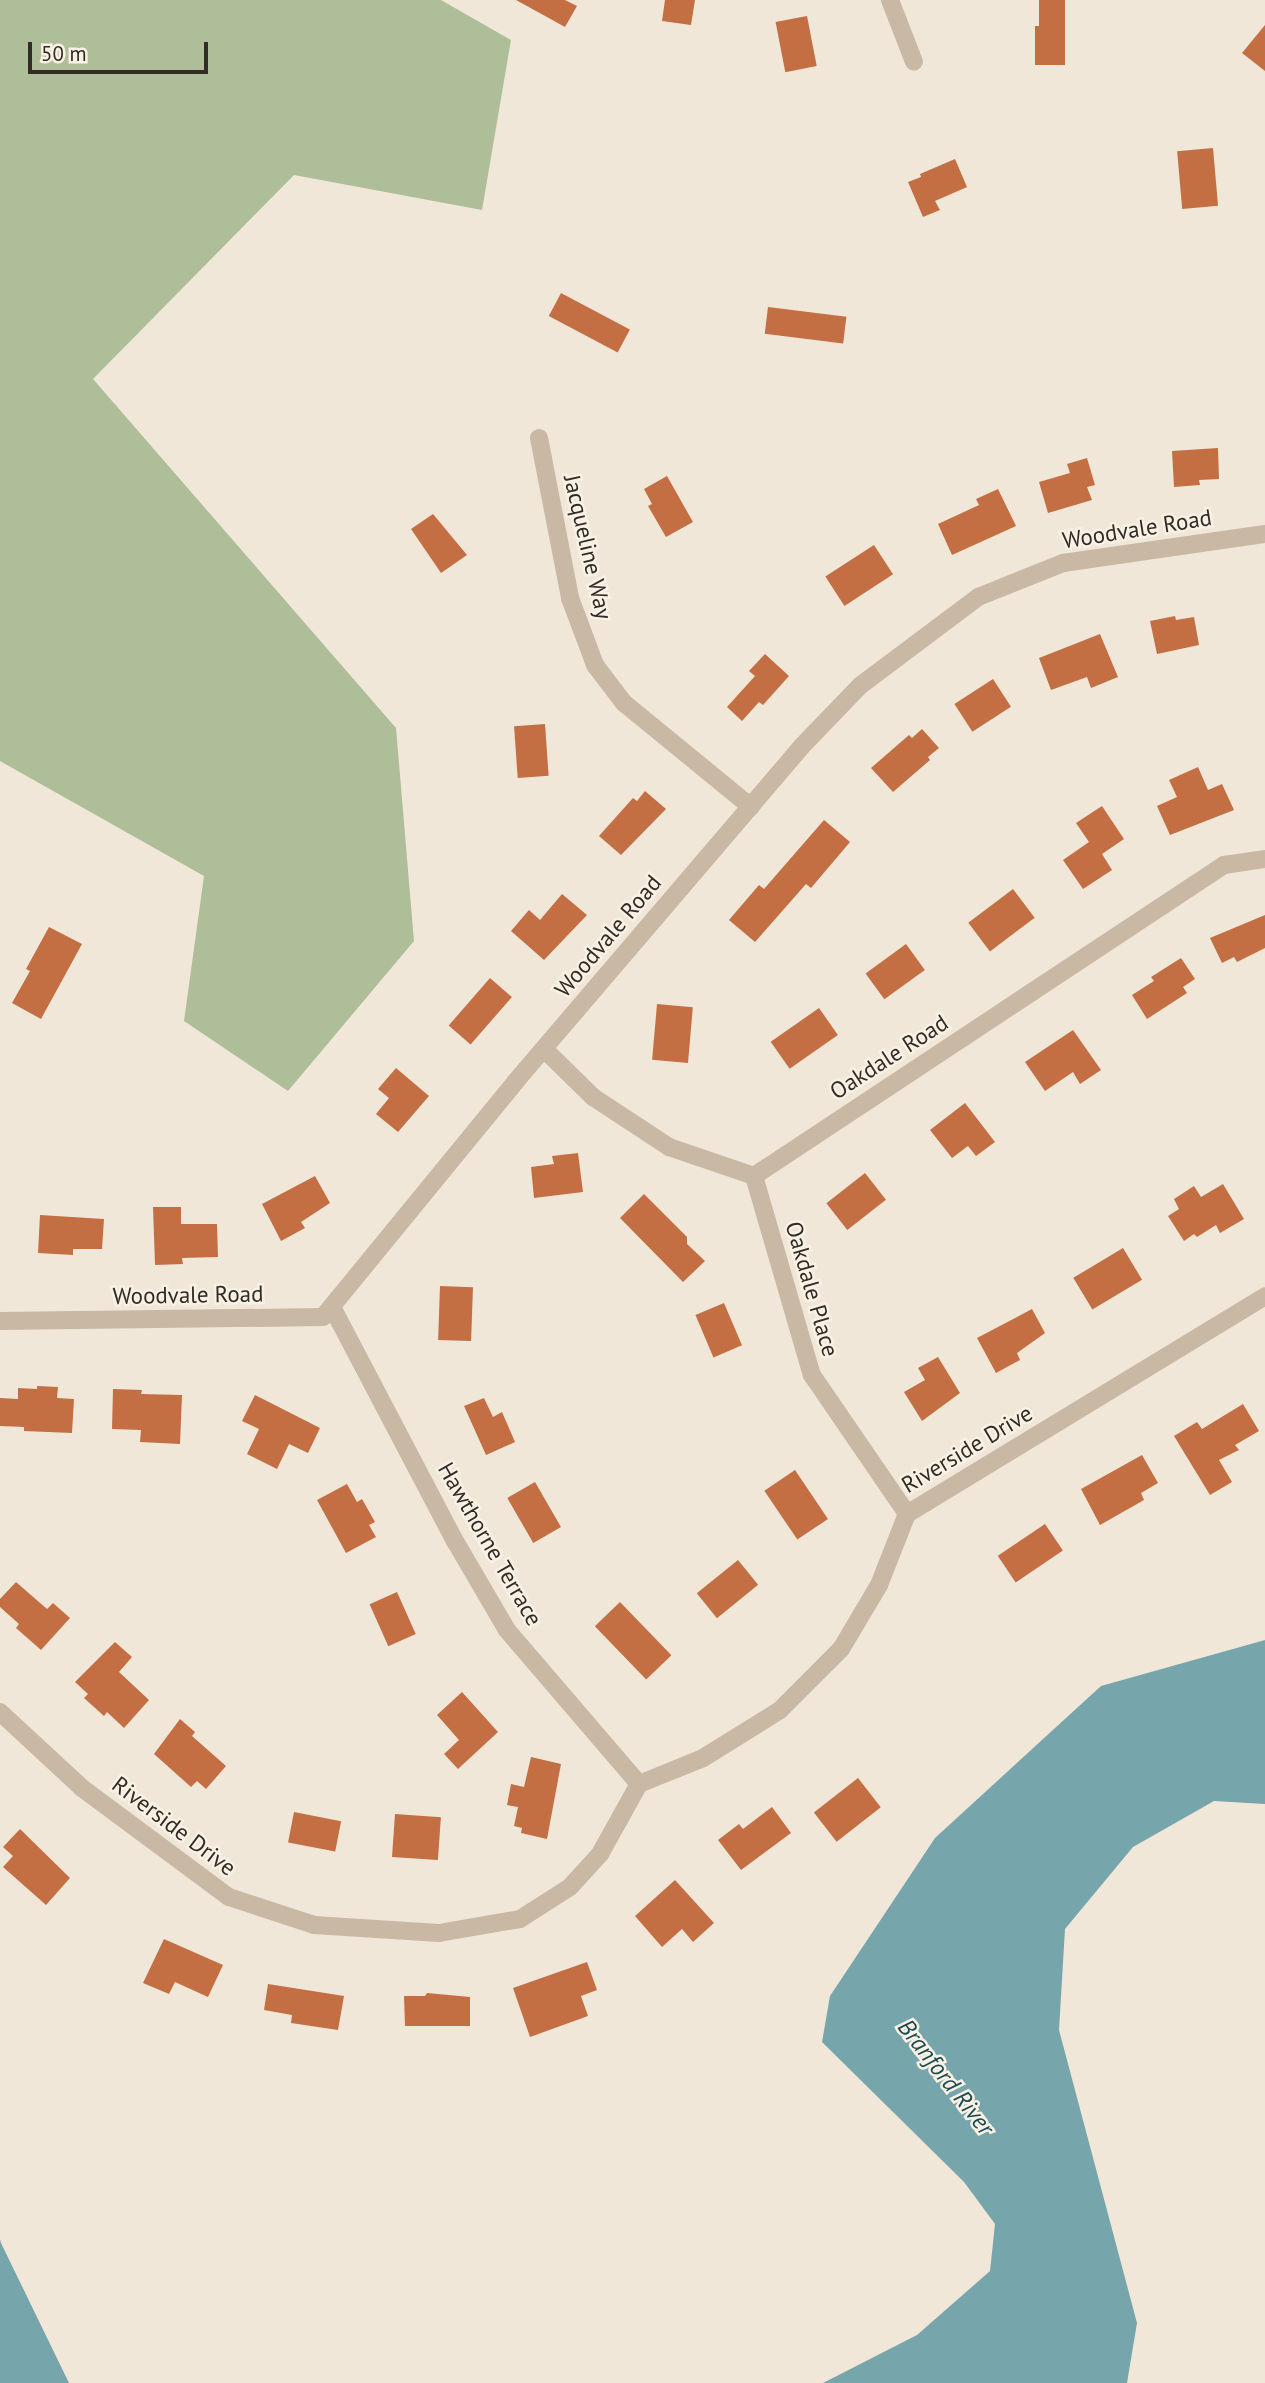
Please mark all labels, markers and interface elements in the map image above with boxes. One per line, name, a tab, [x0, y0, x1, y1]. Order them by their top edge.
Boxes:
scale bar	[32, 28, 212, 72]
text: 50 m	[41, 40, 87, 67]
street label: Jacqueline Way	[558, 472, 618, 622]
street label: Woodvale Road	[1060, 504, 1214, 554]
street label: Woodvale Road	[549, 869, 667, 1003]
street label: Oakdale Road	[825, 1009, 953, 1105]
street label: Oakdale Place	[780, 1218, 844, 1360]
street label: Woodvale Road	[112, 1280, 264, 1310]
street label: Riverside Drive	[897, 1399, 1037, 1499]
street label: Hawthorne Terrace	[432, 1457, 548, 1631]
street label: Riverside Drive	[107, 1771, 241, 1881]
water label: Branford River	[892, 2013, 1000, 2141]

